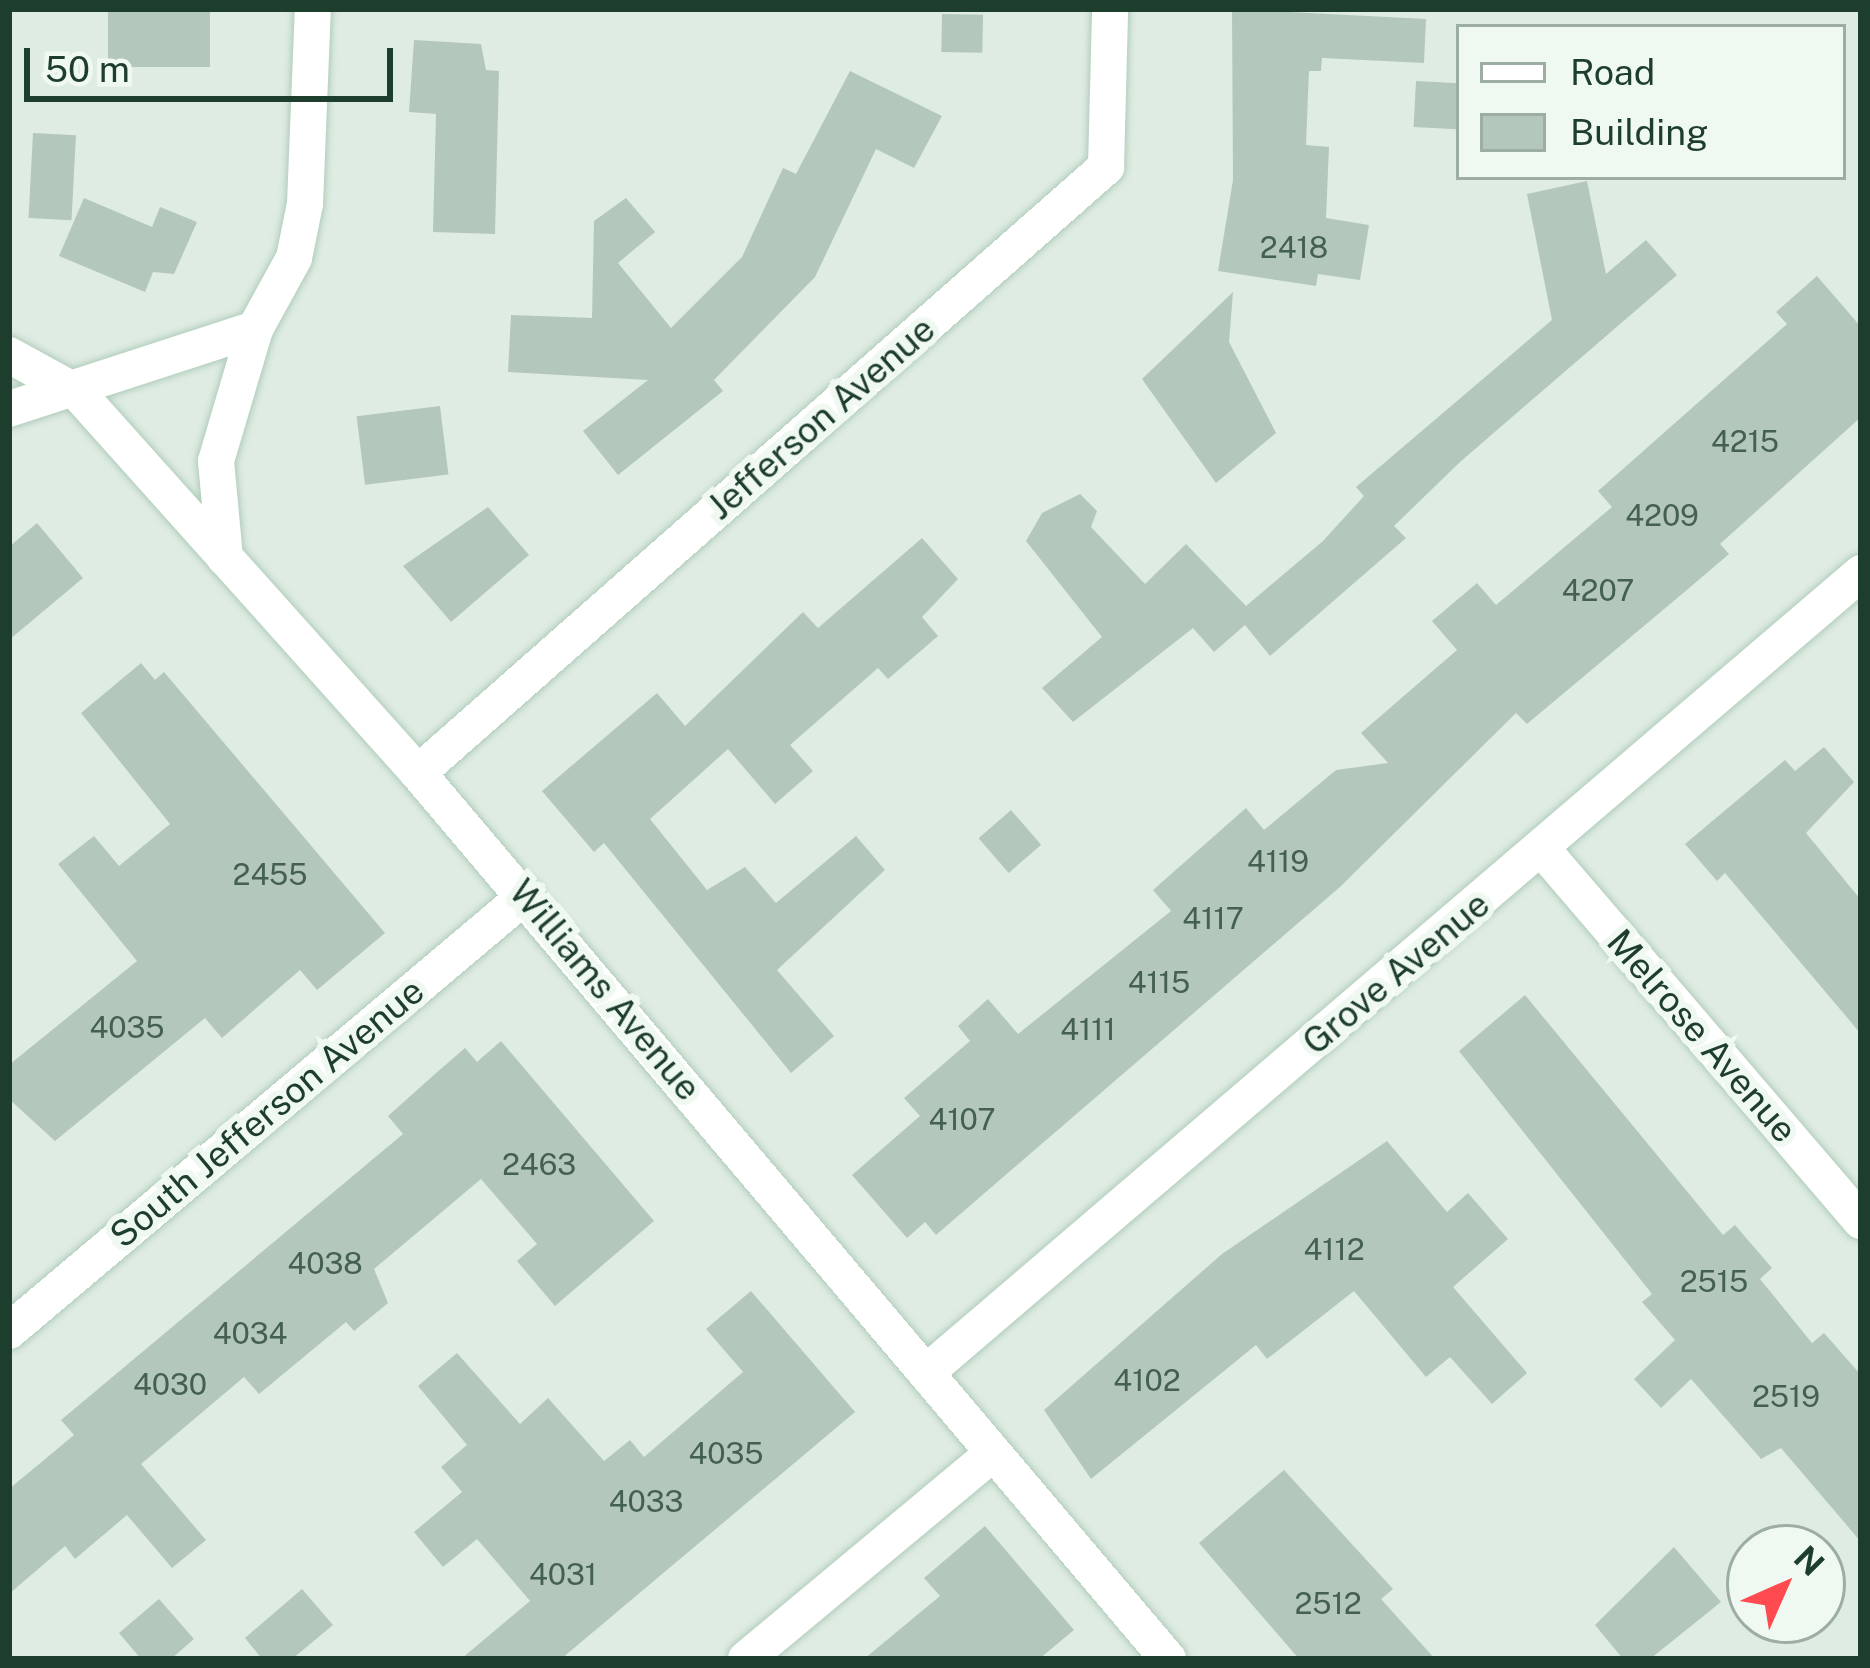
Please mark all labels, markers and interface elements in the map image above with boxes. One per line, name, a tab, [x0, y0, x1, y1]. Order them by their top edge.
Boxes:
scale bar	[30, 24, 399, 98]
legend	[1456, 24, 1846, 180]
text: 50 m	[45, 48, 130, 90]
text: Road	[1570, 51, 1655, 93]
text: Building	[1570, 111, 1708, 153]
house number: 2418	[1260, 229, 1328, 265]
street label: Jefferson Avenue	[698, 308, 944, 528]
house number: 4215	[1711, 423, 1779, 459]
house number: 4209	[1625, 497, 1699, 533]
house number: 4207	[1562, 572, 1634, 608]
house number: 4119	[1247, 843, 1309, 879]
house number: 2455	[233, 856, 307, 892]
street label: Williams Avenue	[500, 871, 710, 1109]
street label: Grove Avenue	[1294, 882, 1498, 1064]
house number: 4117	[1182, 900, 1244, 936]
street label: Melrose Avenue	[1598, 921, 1806, 1151]
house number: 4115	[1128, 964, 1190, 1000]
street label: South Jefferson Avenue	[101, 969, 433, 1257]
house number: 4035	[89, 1009, 165, 1045]
house number: 4111	[1060, 1011, 1116, 1047]
house number: 4107	[929, 1101, 995, 1137]
house number: 2463	[502, 1146, 576, 1182]
house number: 4112	[1303, 1231, 1365, 1267]
house number: 4038	[287, 1245, 363, 1281]
house number: 2515	[1680, 1263, 1748, 1299]
house number: 4034	[213, 1315, 287, 1351]
house number: 4102	[1113, 1362, 1181, 1398]
house number: 4030	[133, 1366, 207, 1402]
house number: 2519	[1752, 1378, 1820, 1414]
house number: 4035	[688, 1435, 764, 1471]
house number: 4033	[609, 1483, 683, 1519]
north arrow	[1726, 1524, 1846, 1644]
text: N	[1787, 1538, 1832, 1583]
house number: 4031	[529, 1556, 597, 1592]
house number: 2512	[1294, 1585, 1362, 1621]

